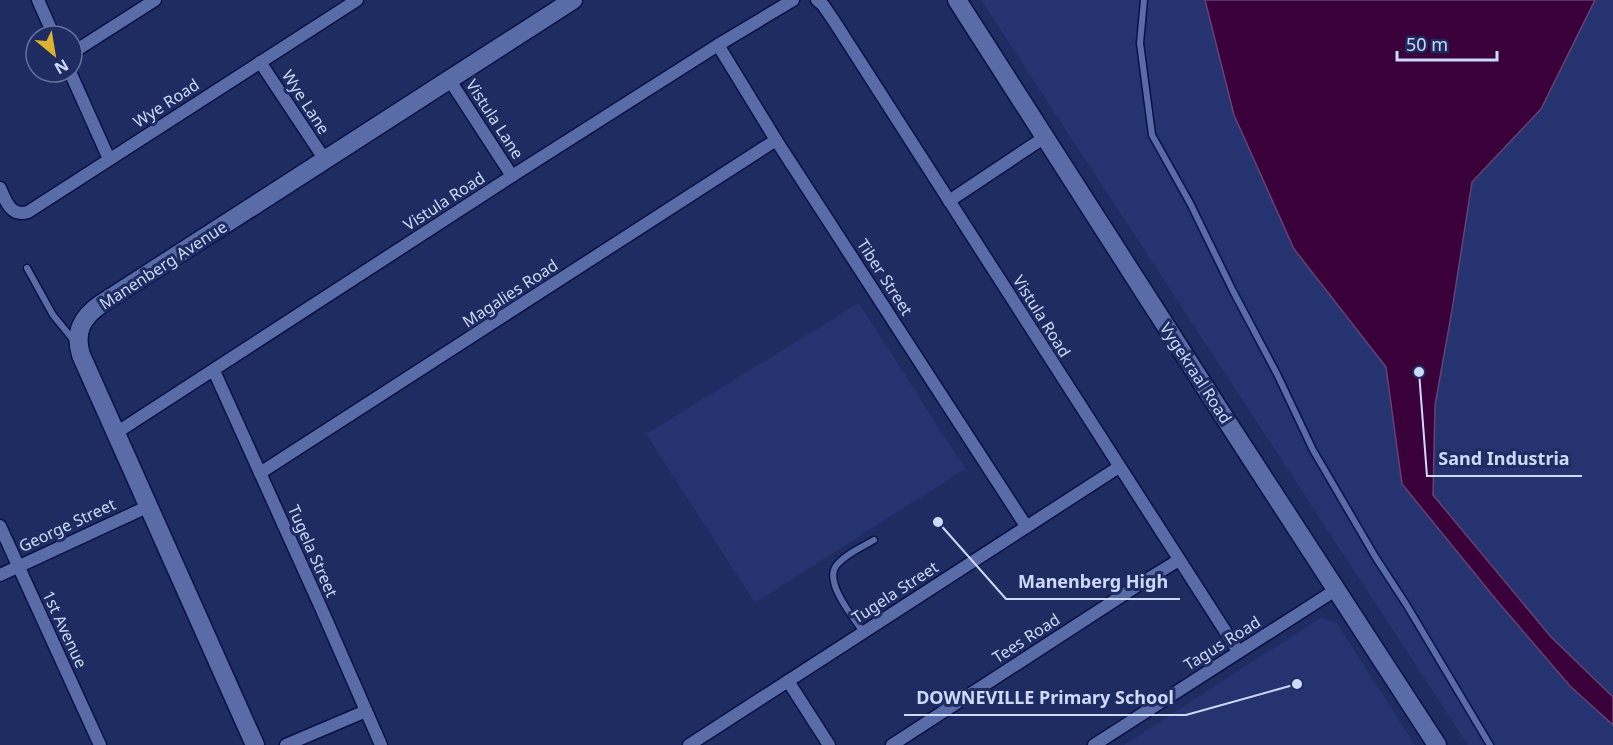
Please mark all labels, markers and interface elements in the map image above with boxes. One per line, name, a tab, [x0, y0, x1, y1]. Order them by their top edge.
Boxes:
north arrow	[24, 24, 84, 84]
scale bar	[1397, 24, 1498, 62]
text: 50 m	[1406, 32, 1448, 56]
text: N	[50, 54, 73, 80]
street label: Wye Lane	[277, 66, 335, 138]
street label: Wye Road	[129, 73, 203, 133]
street label: Vistula Lane	[461, 75, 529, 163]
street label: Vistula Road	[399, 167, 489, 235]
street label: Manenberg Avenue	[95, 216, 231, 314]
street label: Tiber Street	[852, 234, 918, 320]
street label: Magalies Road	[458, 254, 562, 332]
street label: Vistula Road	[1008, 271, 1076, 361]
street label: Vygekraal Road	[1155, 318, 1237, 428]
callout: Sand Industria	[1427, 440, 1582, 476]
text: Sand Industria	[1438, 446, 1570, 470]
street label: George Street	[15, 493, 119, 557]
street label: Tugela Street	[283, 501, 343, 601]
street label: Tugela Street	[848, 556, 943, 628]
callout: Manenberg High	[1006, 563, 1180, 599]
text: Manenberg High	[1018, 569, 1168, 593]
street label: 1st Avenue	[38, 587, 92, 671]
street label: Tees Road	[988, 608, 1064, 668]
street label: Tagus Road	[1179, 611, 1265, 675]
callout: DOWNEVILLE Primary School	[904, 679, 1186, 715]
text: DOWNEVILLE Primary School	[916, 685, 1174, 709]

